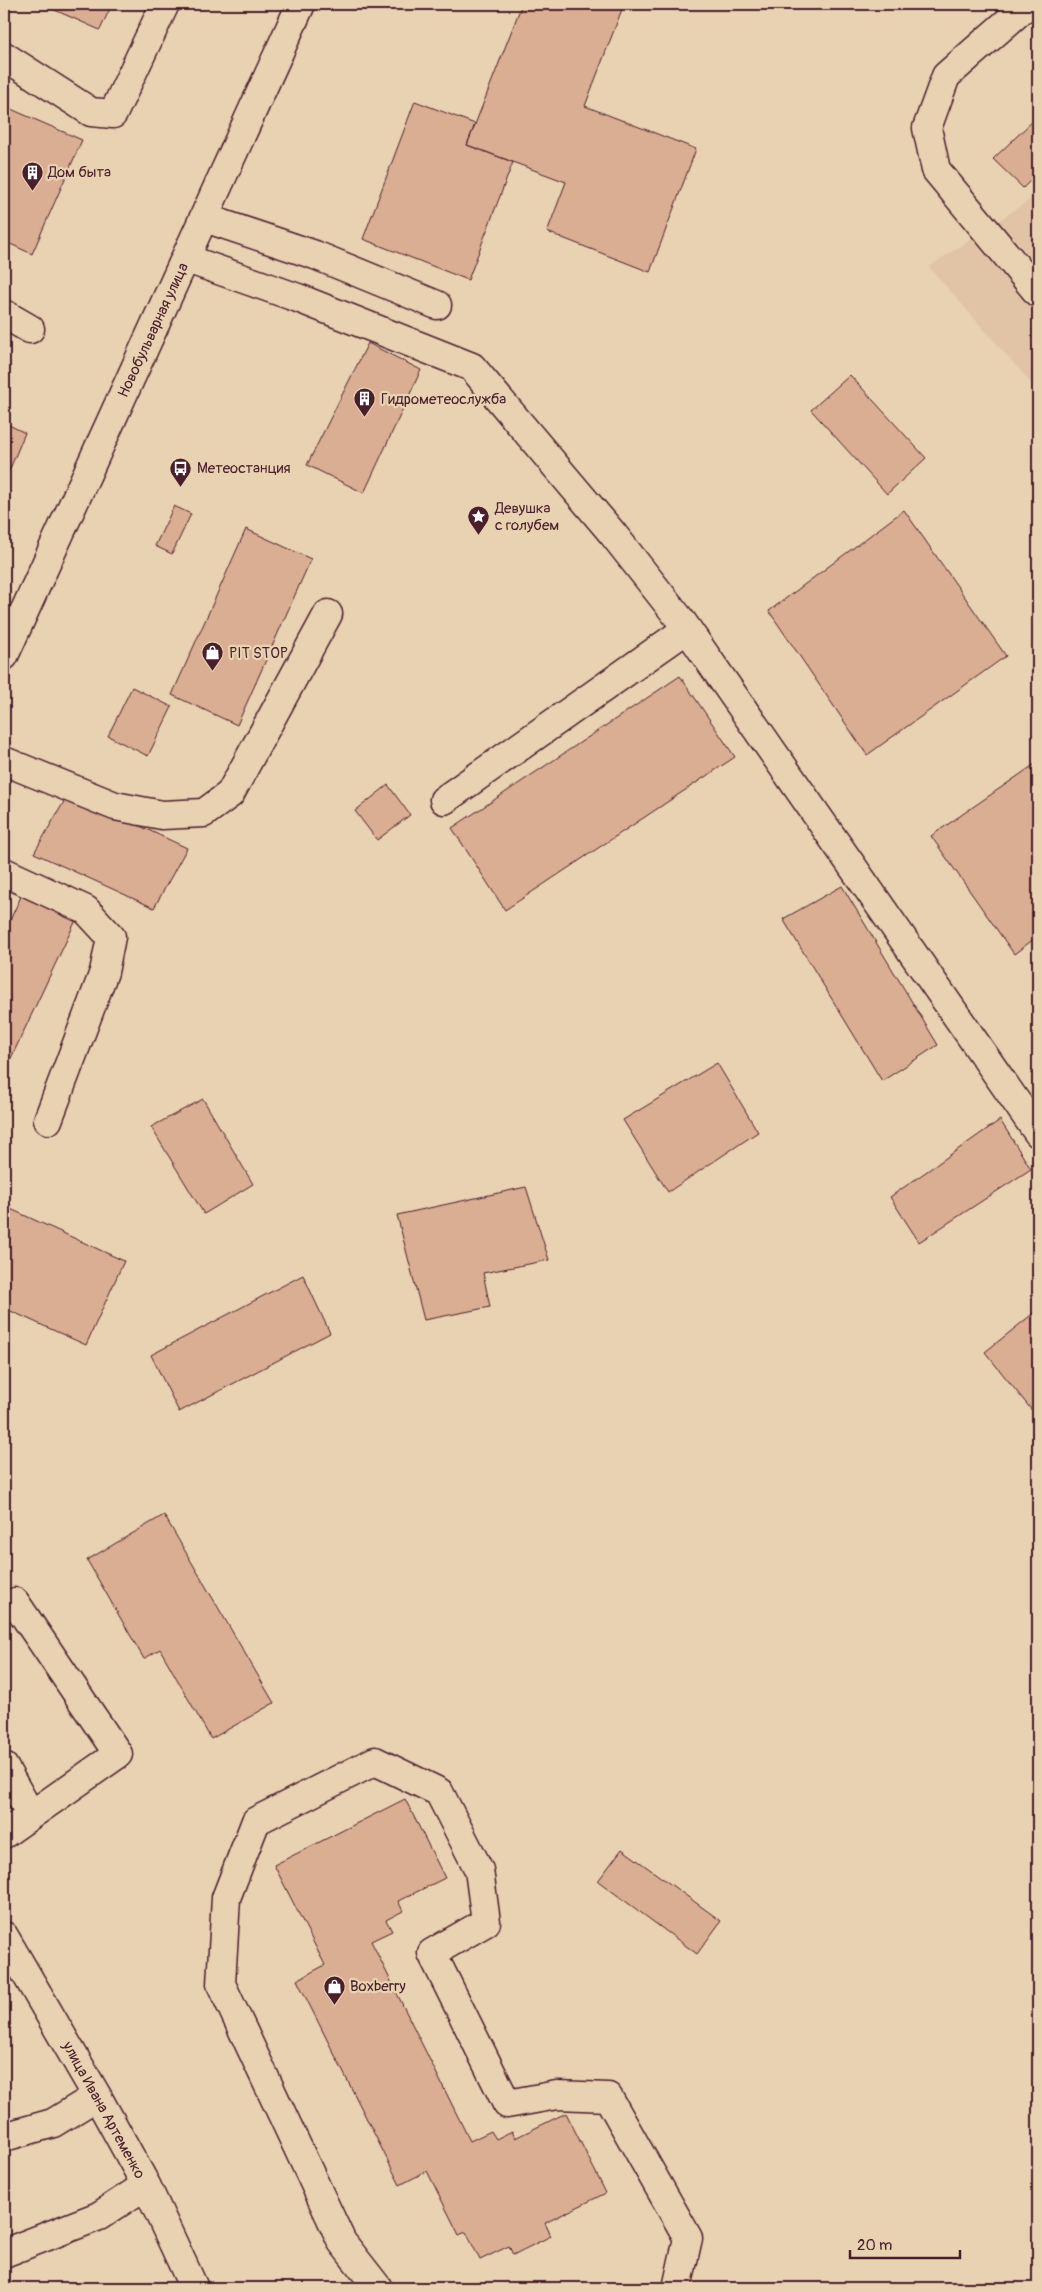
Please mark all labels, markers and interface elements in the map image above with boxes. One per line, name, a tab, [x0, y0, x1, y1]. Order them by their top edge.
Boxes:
building icon: Дом быта	[20, 160, 44, 191]
place label: Дом быта	[47, 163, 111, 182]
street label: Новобульварная улица	[114, 260, 193, 401]
building icon: Гидрометеослужба	[353, 387, 377, 418]
place label: Гидрометеослужба	[381, 390, 506, 409]
bus stop icon: Метеостанция	[169, 456, 193, 487]
place label: Метеостанция	[197, 459, 291, 478]
place label: Девушка с голубем	[494, 499, 559, 535]
place icon: Девушка с голубем	[467, 505, 491, 536]
shop icon: PIT STOP	[201, 641, 225, 672]
place label: PIT STOP	[229, 644, 288, 663]
shop icon: Boxberry	[322, 1974, 346, 2005]
place label: Boxberry	[350, 1977, 406, 1996]
street label: улица Ивана Артеменко	[57, 2037, 149, 2182]
scale bar	[850, 2227, 960, 2259]
text: 20 m	[857, 2236, 892, 2255]

